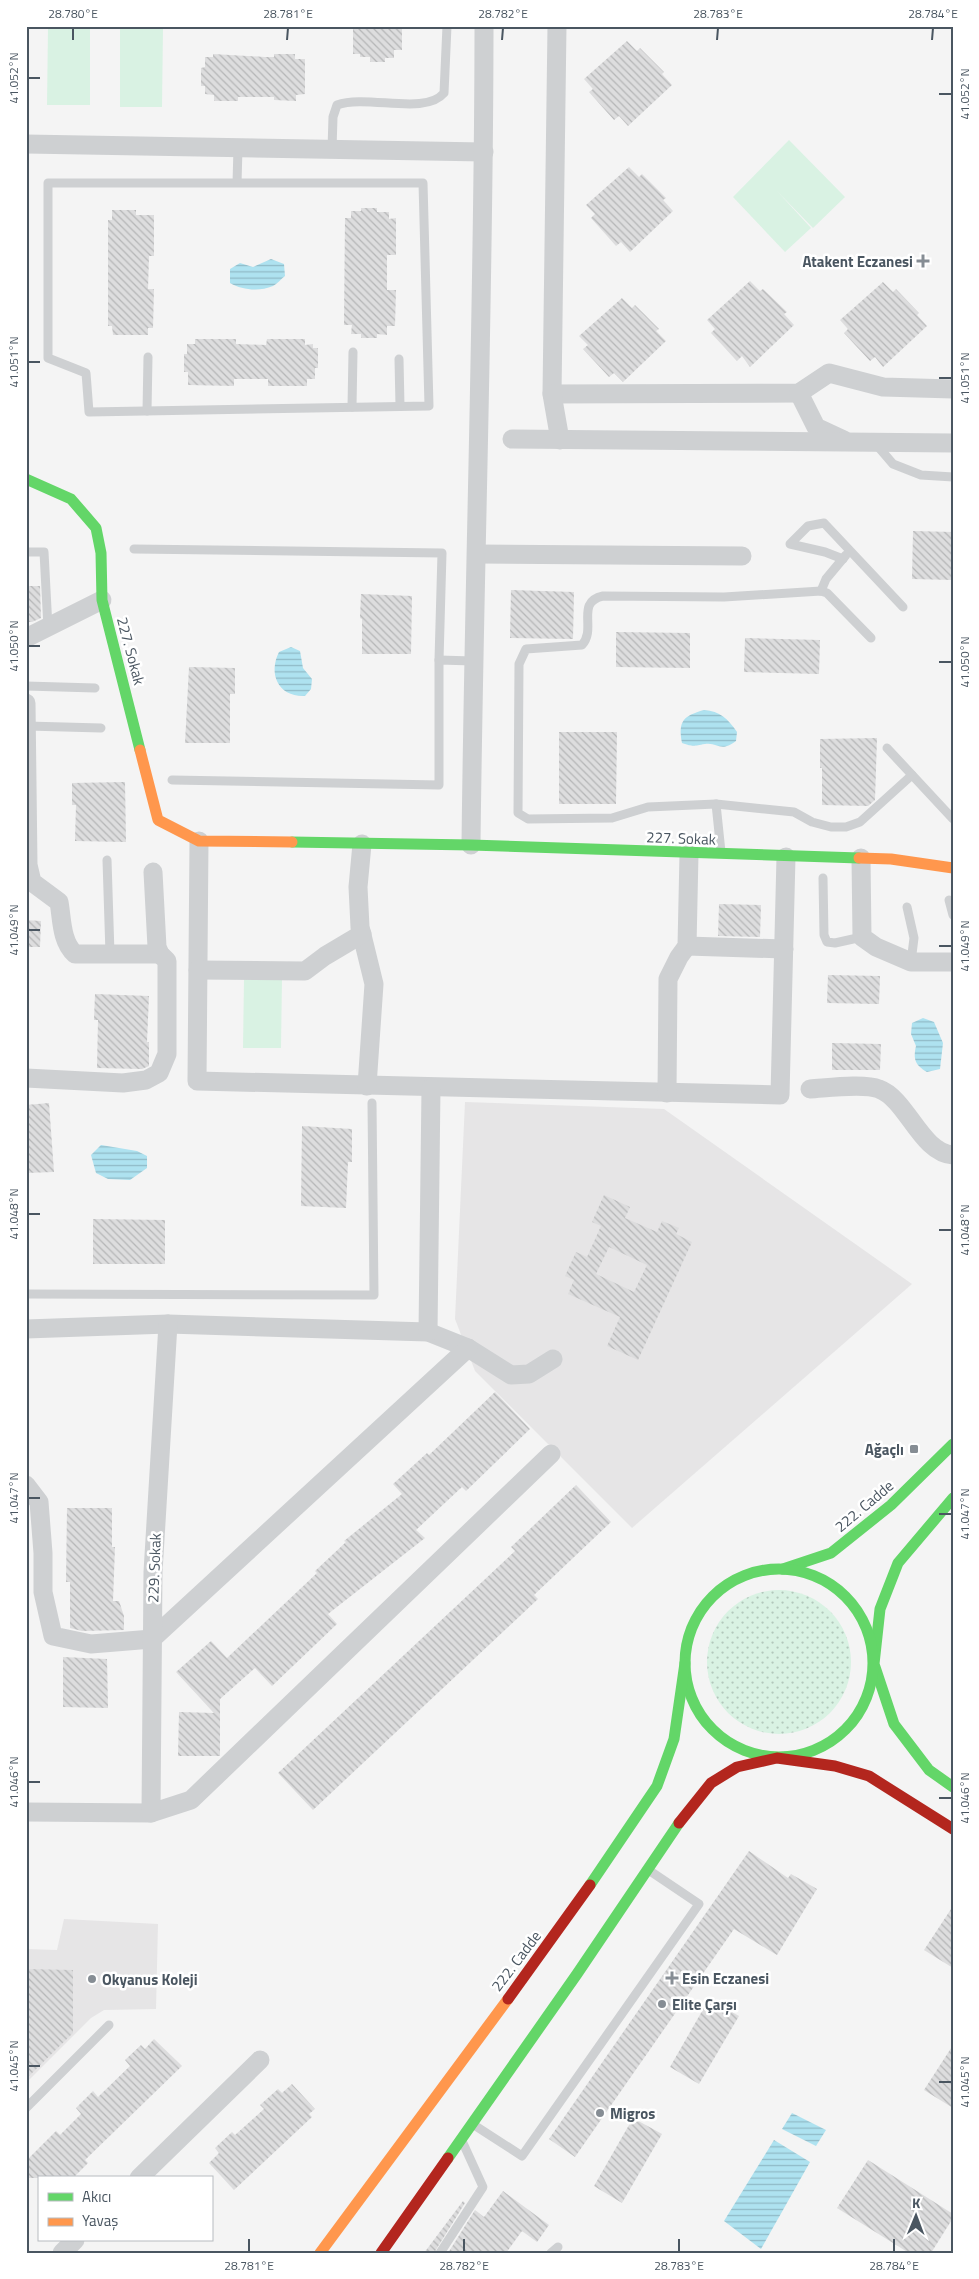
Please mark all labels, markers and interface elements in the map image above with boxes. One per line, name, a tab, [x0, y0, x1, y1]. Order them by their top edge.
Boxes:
text: 28.780°E	[48, 4, 98, 23]
text: 28.781°E	[263, 4, 313, 23]
text: 28.782°E	[478, 4, 528, 23]
text: 28.783°E	[693, 4, 743, 23]
text: 28.784°E	[908, 4, 958, 23]
text: 41.052°N	[4, 52, 23, 104]
text: 41.052°N	[955, 68, 974, 120]
place label: Atakent Eczanesi	[802, 250, 913, 273]
marker: Atakent Eczanesi	[917, 255, 929, 267]
text: 41.051°N	[4, 336, 23, 388]
text: 41.051°N	[955, 352, 974, 404]
street label: 227. Sokak	[111, 614, 151, 688]
text: 41.050°N	[4, 620, 23, 672]
text: 41.050°N	[955, 636, 974, 688]
street label: 227. Sokak	[646, 825, 716, 851]
text: 41.049°N	[4, 904, 23, 956]
text: 41.049°N	[955, 920, 974, 972]
text: 41.048°N	[4, 1188, 23, 1240]
text: 41.048°N	[955, 1204, 974, 1256]
place label: Ağaçlı	[865, 1438, 904, 1461]
marker: Ağaçlı	[908, 1443, 920, 1455]
text: 41.047°N	[4, 1472, 23, 1524]
street label: 222. Cadde	[829, 1474, 899, 1538]
text: 41.047°N	[955, 1488, 974, 1540]
street label: 229. Sokak	[141, 1533, 167, 1603]
text: 41.046°N	[4, 1756, 23, 1808]
text: 41.046°N	[955, 1772, 974, 1824]
street label: 222. Cadde	[485, 1926, 547, 1996]
place label: Esin Eczanesi	[682, 1967, 769, 1990]
place label: Okyanus Koleji	[102, 1968, 198, 1991]
marker: Esin Eczanesi	[666, 1972, 678, 1984]
marker: Okyanus Koleji	[86, 1973, 98, 1985]
place label: Elite Çarşı	[672, 1993, 737, 2016]
marker: Elite Çarşı	[656, 1998, 668, 2010]
text: 41.045°N	[4, 2040, 23, 2092]
text: 41.045°N	[955, 2056, 974, 2108]
place label: Migros	[610, 2102, 655, 2125]
marker: Migros	[594, 2107, 606, 2119]
legend	[38, 2176, 212, 2242]
text: Akıcı	[82, 2185, 111, 2208]
north arrow	[892, 2192, 942, 2242]
text: K	[912, 2192, 921, 2213]
text: Yavaş	[82, 2209, 118, 2232]
text: 28.781°E	[224, 2256, 274, 2275]
text: 28.782°E	[439, 2256, 489, 2275]
text: 28.783°E	[654, 2256, 704, 2275]
text: 28.784°E	[869, 2256, 919, 2275]

